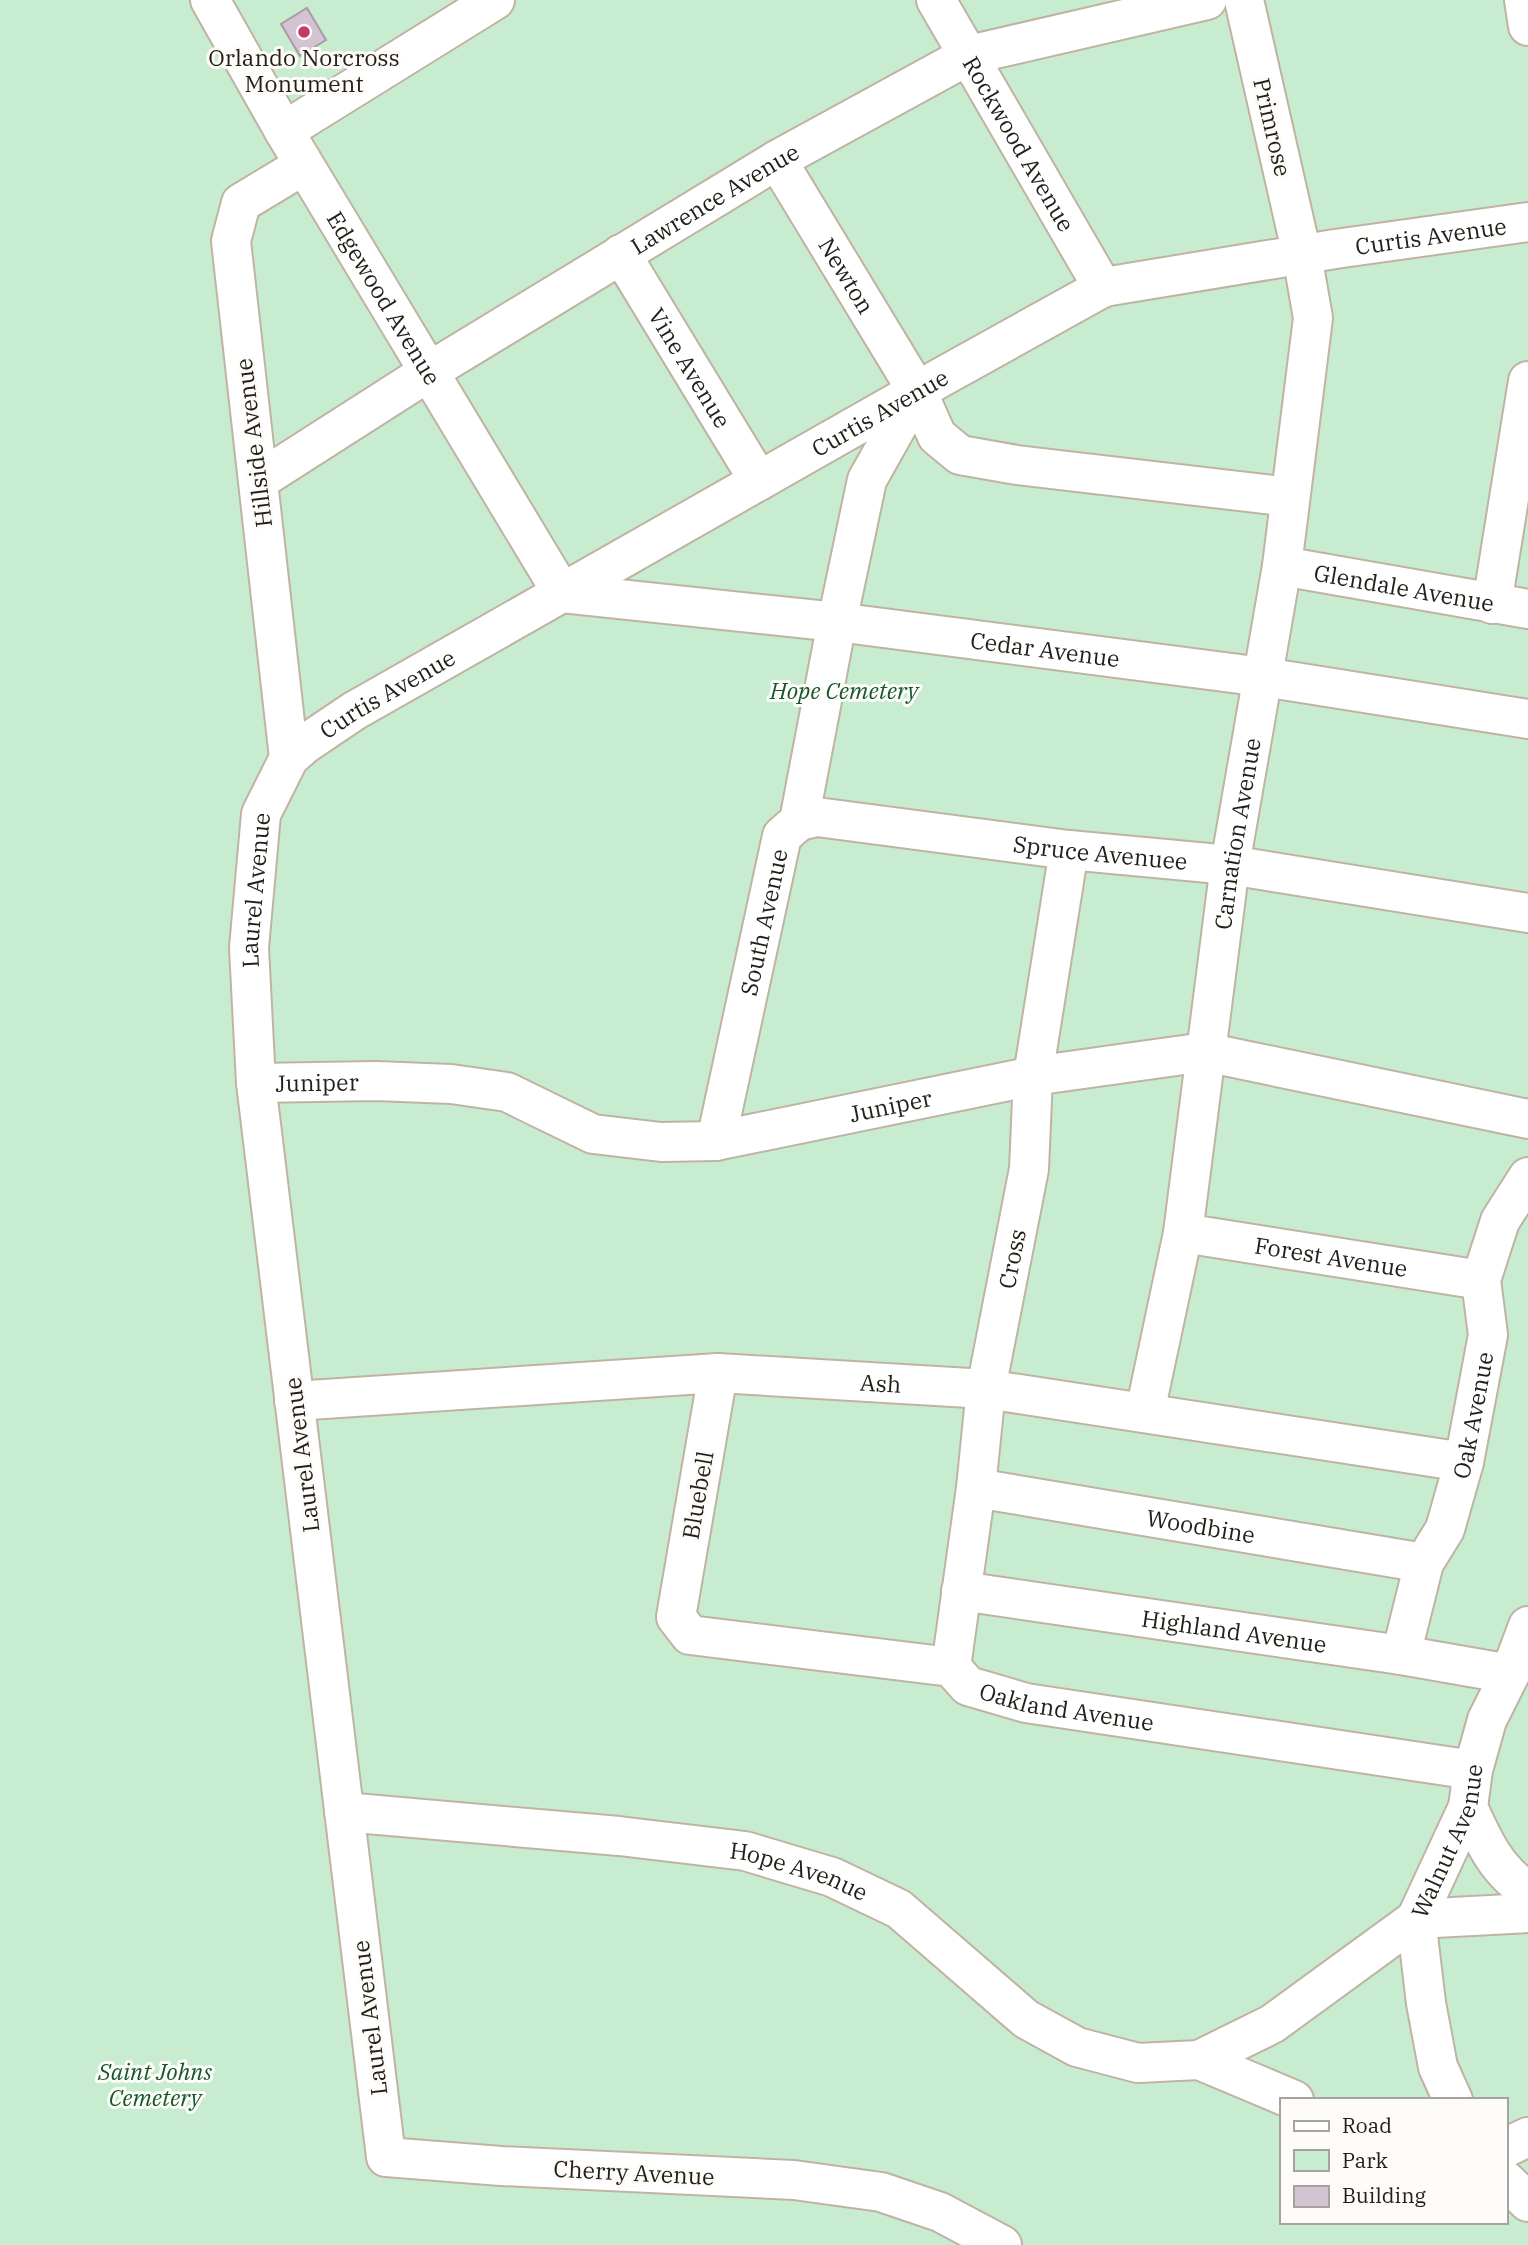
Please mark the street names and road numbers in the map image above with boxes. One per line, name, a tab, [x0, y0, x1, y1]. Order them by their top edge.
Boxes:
street label: Rockwood Avenue	[957, 50, 1082, 237]
street label: Primrose	[1247, 75, 1299, 179]
street label: Lawrence Avenue	[625, 136, 804, 261]
street label: Edgewood Avenue	[321, 205, 448, 390]
street label: Curtis Avenue	[1353, 210, 1508, 261]
street label: Newton	[812, 232, 882, 319]
street label: Vine Avenue	[642, 302, 738, 433]
street label: Hillside Avenue	[228, 357, 278, 529]
street label: Curtis Avenue	[806, 362, 953, 463]
street label: Glendale Avenue	[1312, 557, 1497, 618]
street label: Cedar Avenue	[969, 624, 1122, 673]
street label: Curtis Avenue	[313, 642, 460, 745]
street label: Carnation Avenue	[1207, 735, 1267, 931]
street label: Laurel Avenue	[234, 811, 276, 969]
street label: Spruce Avenuee	[1011, 828, 1189, 876]
street label: South Avenue	[733, 846, 794, 998]
street label: Juniper	[275, 1066, 359, 1098]
street label: Juniper	[847, 1082, 934, 1128]
street label: Cross	[991, 1226, 1032, 1291]
street label: Forest Avenue	[1253, 1230, 1410, 1283]
street label: Oak Avenue	[1445, 1349, 1500, 1482]
street label: Ash	[859, 1367, 902, 1399]
street label: Laurel Avenue	[277, 1376, 325, 1534]
street label: Bluebell	[675, 1448, 720, 1541]
street label: Woodbine	[1144, 1502, 1257, 1549]
street label: Highland Avenue	[1140, 1602, 1329, 1659]
street label: Oakland Avenue	[976, 1675, 1156, 1737]
street label: Walnut Avenue	[1404, 1762, 1489, 1922]
street label: Hope Avenue	[728, 1834, 873, 1907]
street label: Laurel Avenue	[345, 1939, 393, 2097]
street label: Cherry Avenue	[553, 2153, 715, 2191]

